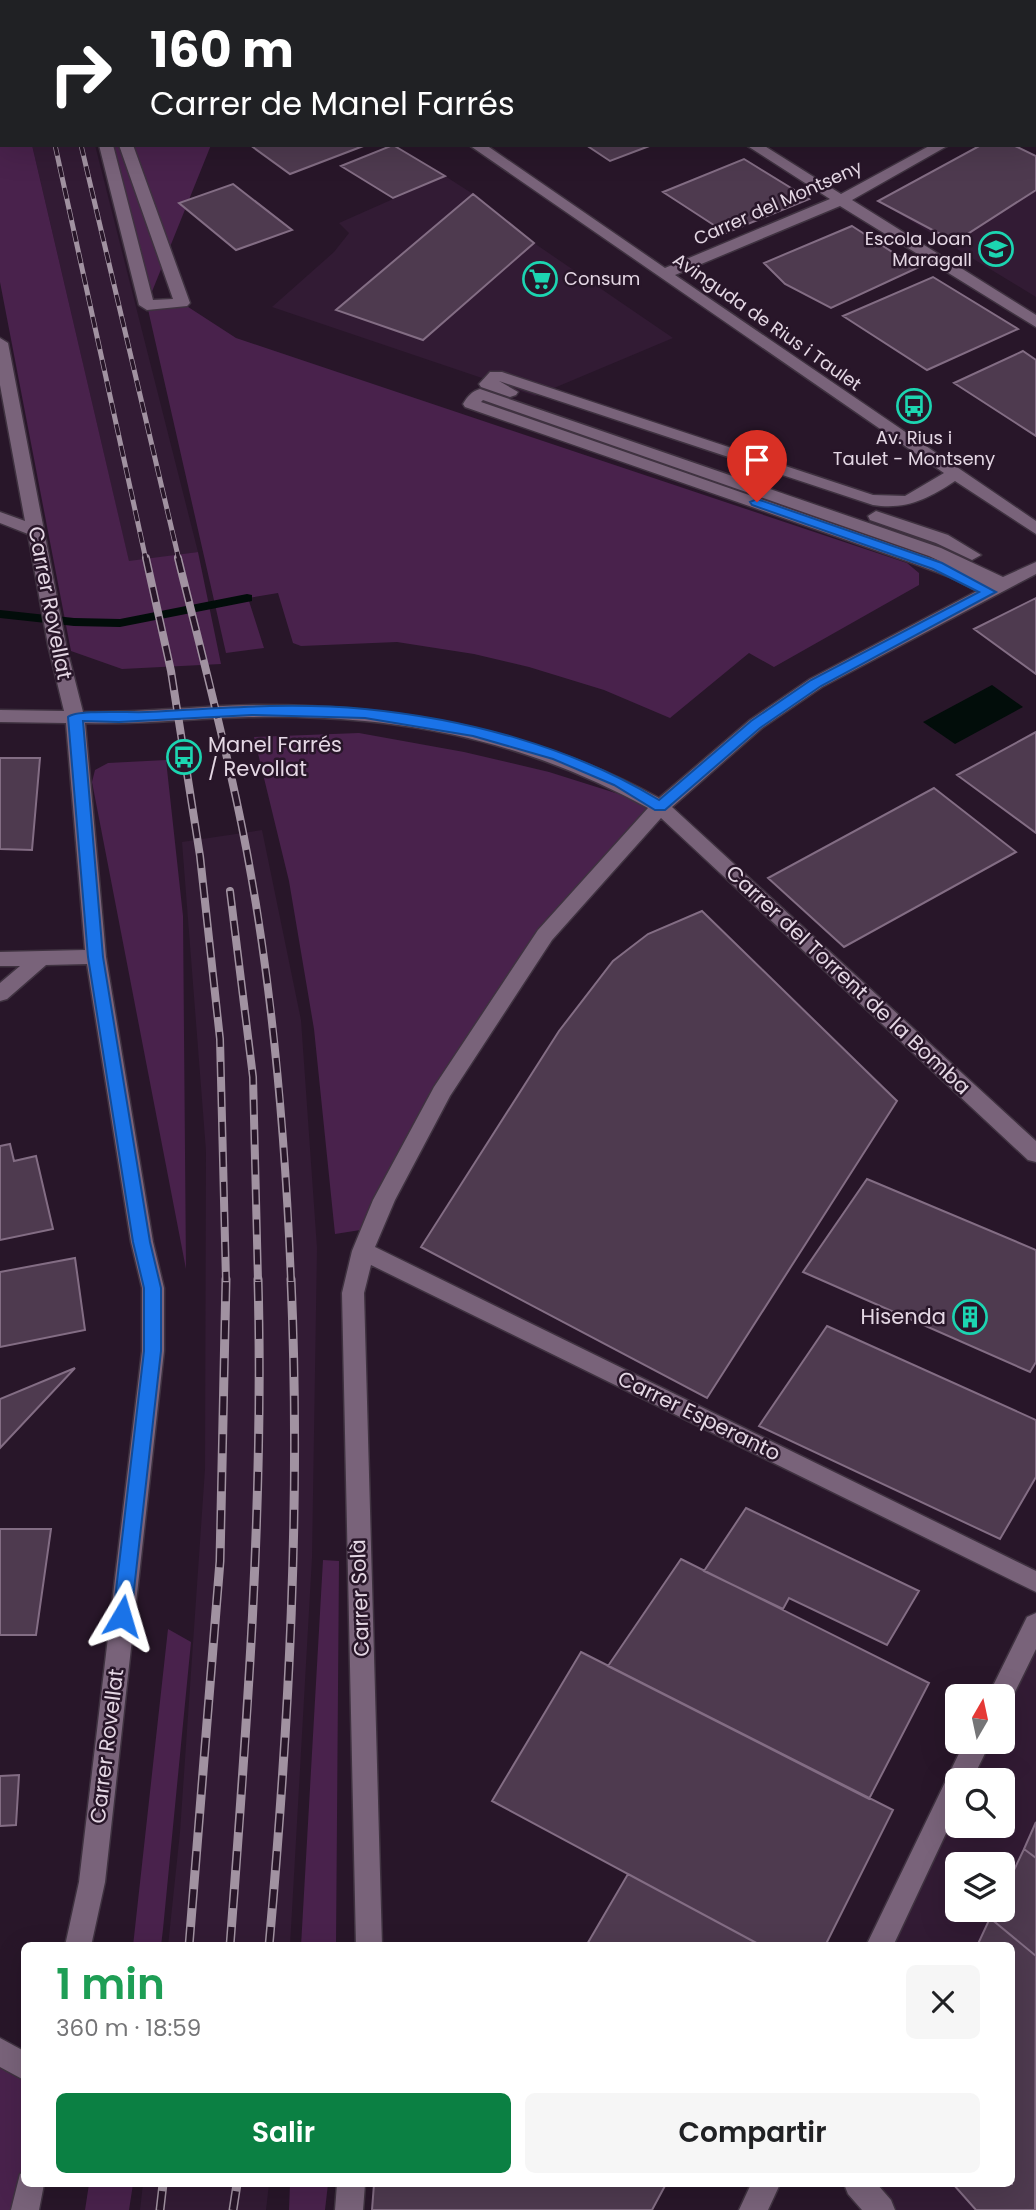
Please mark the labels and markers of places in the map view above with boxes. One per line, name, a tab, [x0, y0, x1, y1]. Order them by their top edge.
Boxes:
place label: Escola Joan Maragall	[865, 226, 972, 272]
school or university icon: Escola Joan Maragall	[977, 230, 1015, 268]
supermarket icon: Consum	[521, 260, 559, 298]
place label: Consum	[564, 266, 640, 291]
bus stop icon: Av. Rius i Taulet - Montseny	[895, 387, 933, 425]
place label: Av. Rius i Taulet - Montseny	[833, 425, 995, 471]
pin	[727, 430, 787, 502]
place label: Manel Farrés / Revollat	[208, 730, 342, 783]
bus stop icon: Manel Farrés / Revollat	[165, 738, 203, 776]
building icon: Hisenda	[951, 1298, 989, 1336]
place label: Hisenda	[860, 1302, 946, 1331]

